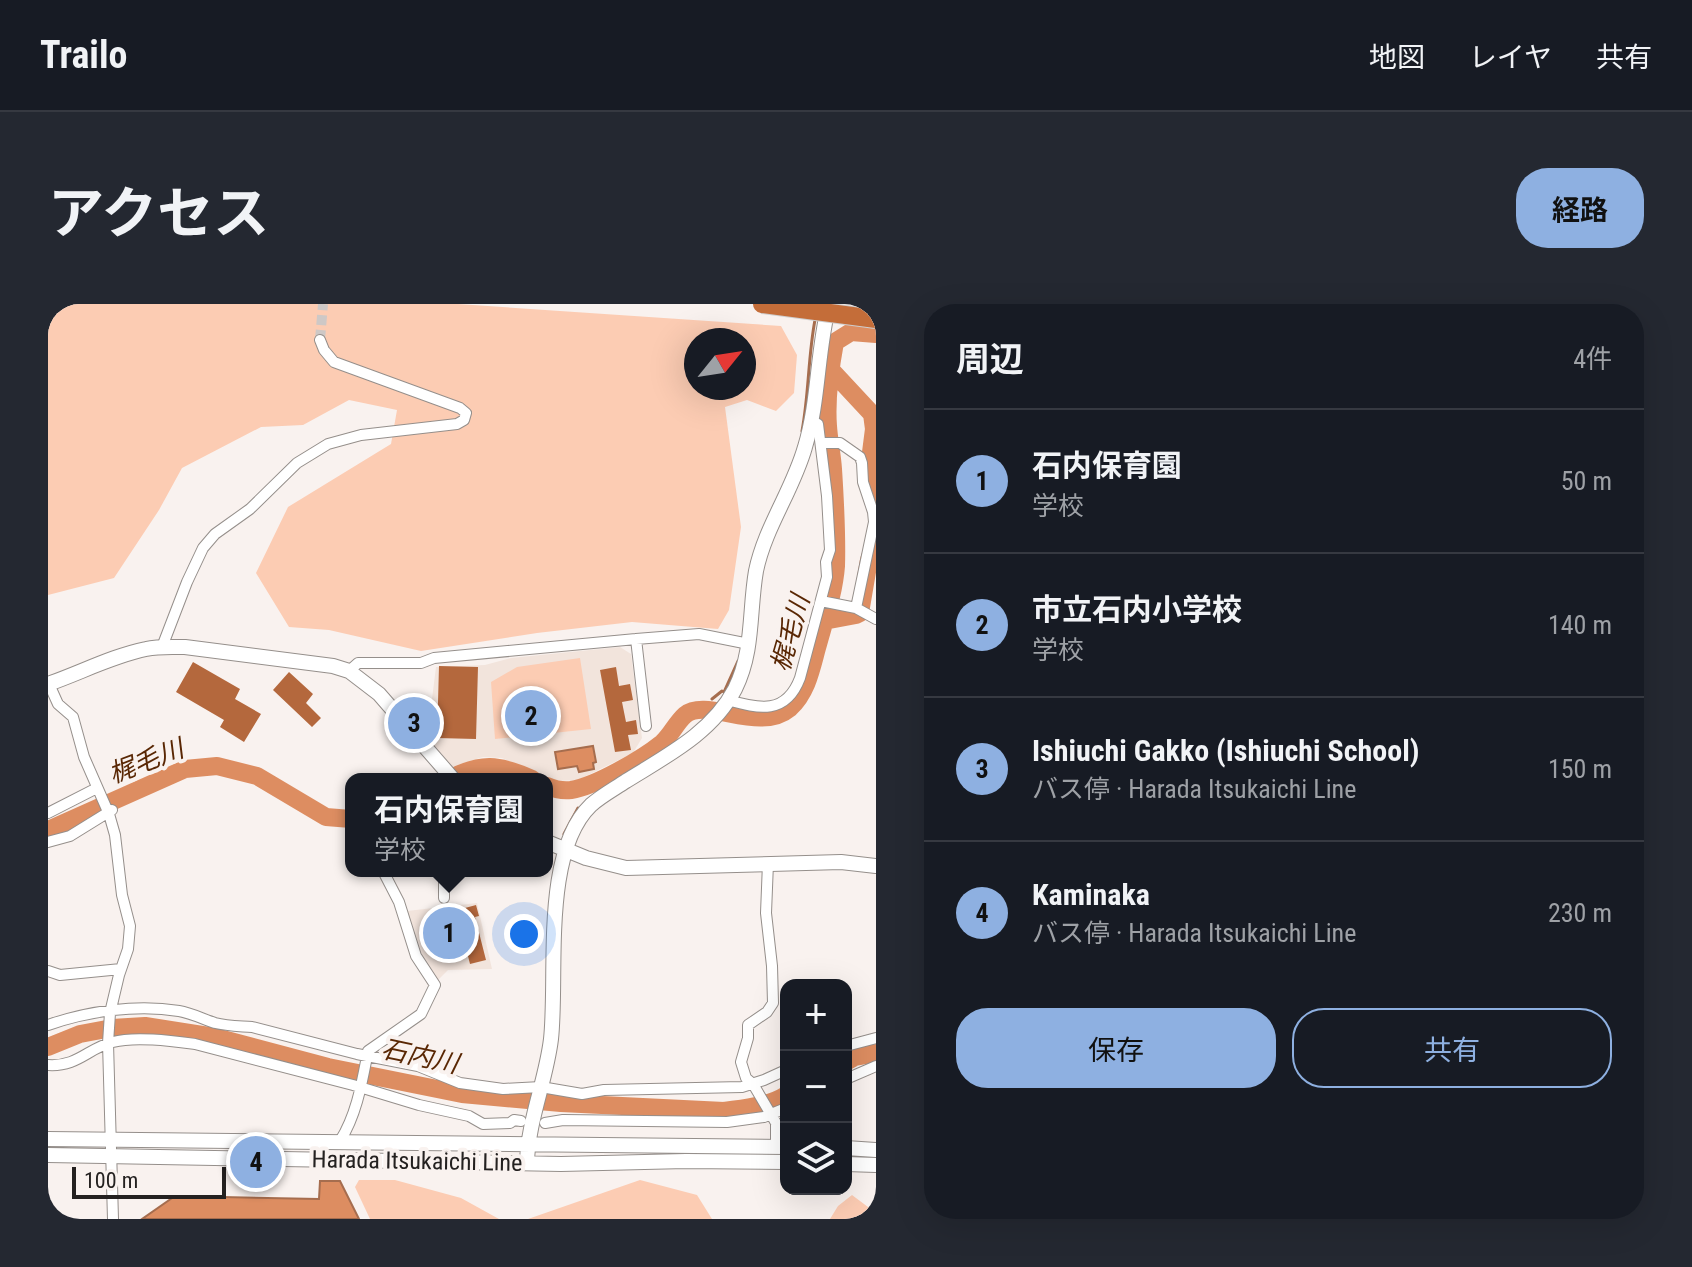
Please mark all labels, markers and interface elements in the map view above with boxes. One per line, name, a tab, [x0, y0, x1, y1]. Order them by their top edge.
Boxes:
text: Trailo	[40, 33, 127, 77]
text: 地図	[1369, 41, 1425, 74]
text: レイヤ	[1469, 41, 1552, 74]
text: 共有	[1596, 41, 1652, 74]
button: 経路	[1516, 168, 1644, 248]
text: アクセス	[48, 181, 269, 247]
north arrow	[684, 328, 756, 400]
text: 周辺	[956, 339, 1024, 379]
text: 4件	[1573, 344, 1612, 374]
text: 石内保育園	[1032, 448, 1182, 483]
text: 1	[975, 466, 989, 496]
text: 50 m	[1561, 466, 1612, 496]
text: 学校	[1032, 491, 1084, 521]
water label: 梶毛川	[765, 588, 816, 675]
text: 市立石内小学校	[1032, 592, 1242, 627]
text: 2	[975, 610, 989, 640]
text: 140 m	[1548, 610, 1612, 640]
text: 学校	[1032, 635, 1084, 665]
pin: 2	[505, 686, 557, 746]
pin: 3	[388, 693, 440, 753]
water label: 梶毛川	[104, 732, 191, 789]
text: Ishiuchi Gakko (Ishiuchi School)	[1032, 733, 1419, 768]
text: 3	[975, 754, 989, 784]
text: 150 m	[1548, 754, 1612, 784]
popup	[345, 773, 553, 877]
text: バス停 · Harada Itsukaichi Line	[1032, 774, 1356, 804]
text: 石内保育園	[374, 792, 524, 827]
text: 学校	[374, 835, 426, 865]
text: Kaminaka	[1032, 877, 1150, 912]
text: 4	[975, 898, 989, 928]
text: 230 m	[1548, 898, 1612, 928]
pin: 1	[423, 903, 475, 963]
your location	[504, 914, 544, 954]
text: バス停 · Harada Itsukaichi Line	[1032, 918, 1356, 948]
map controls	[780, 979, 852, 1195]
button: +	[780, 979, 852, 1051]
button: 保存	[956, 1008, 1276, 1088]
button: 共有	[1292, 1008, 1612, 1088]
water label: 石内川	[379, 1033, 464, 1079]
button: −	[780, 1051, 852, 1123]
button: layers	[780, 1123, 852, 1195]
pin: 4	[230, 1132, 282, 1192]
street label: Harada Itsukaichi Line	[311, 1145, 523, 1177]
scale bar	[72, 1163, 226, 1199]
text: 100 m	[84, 1168, 138, 1193]

